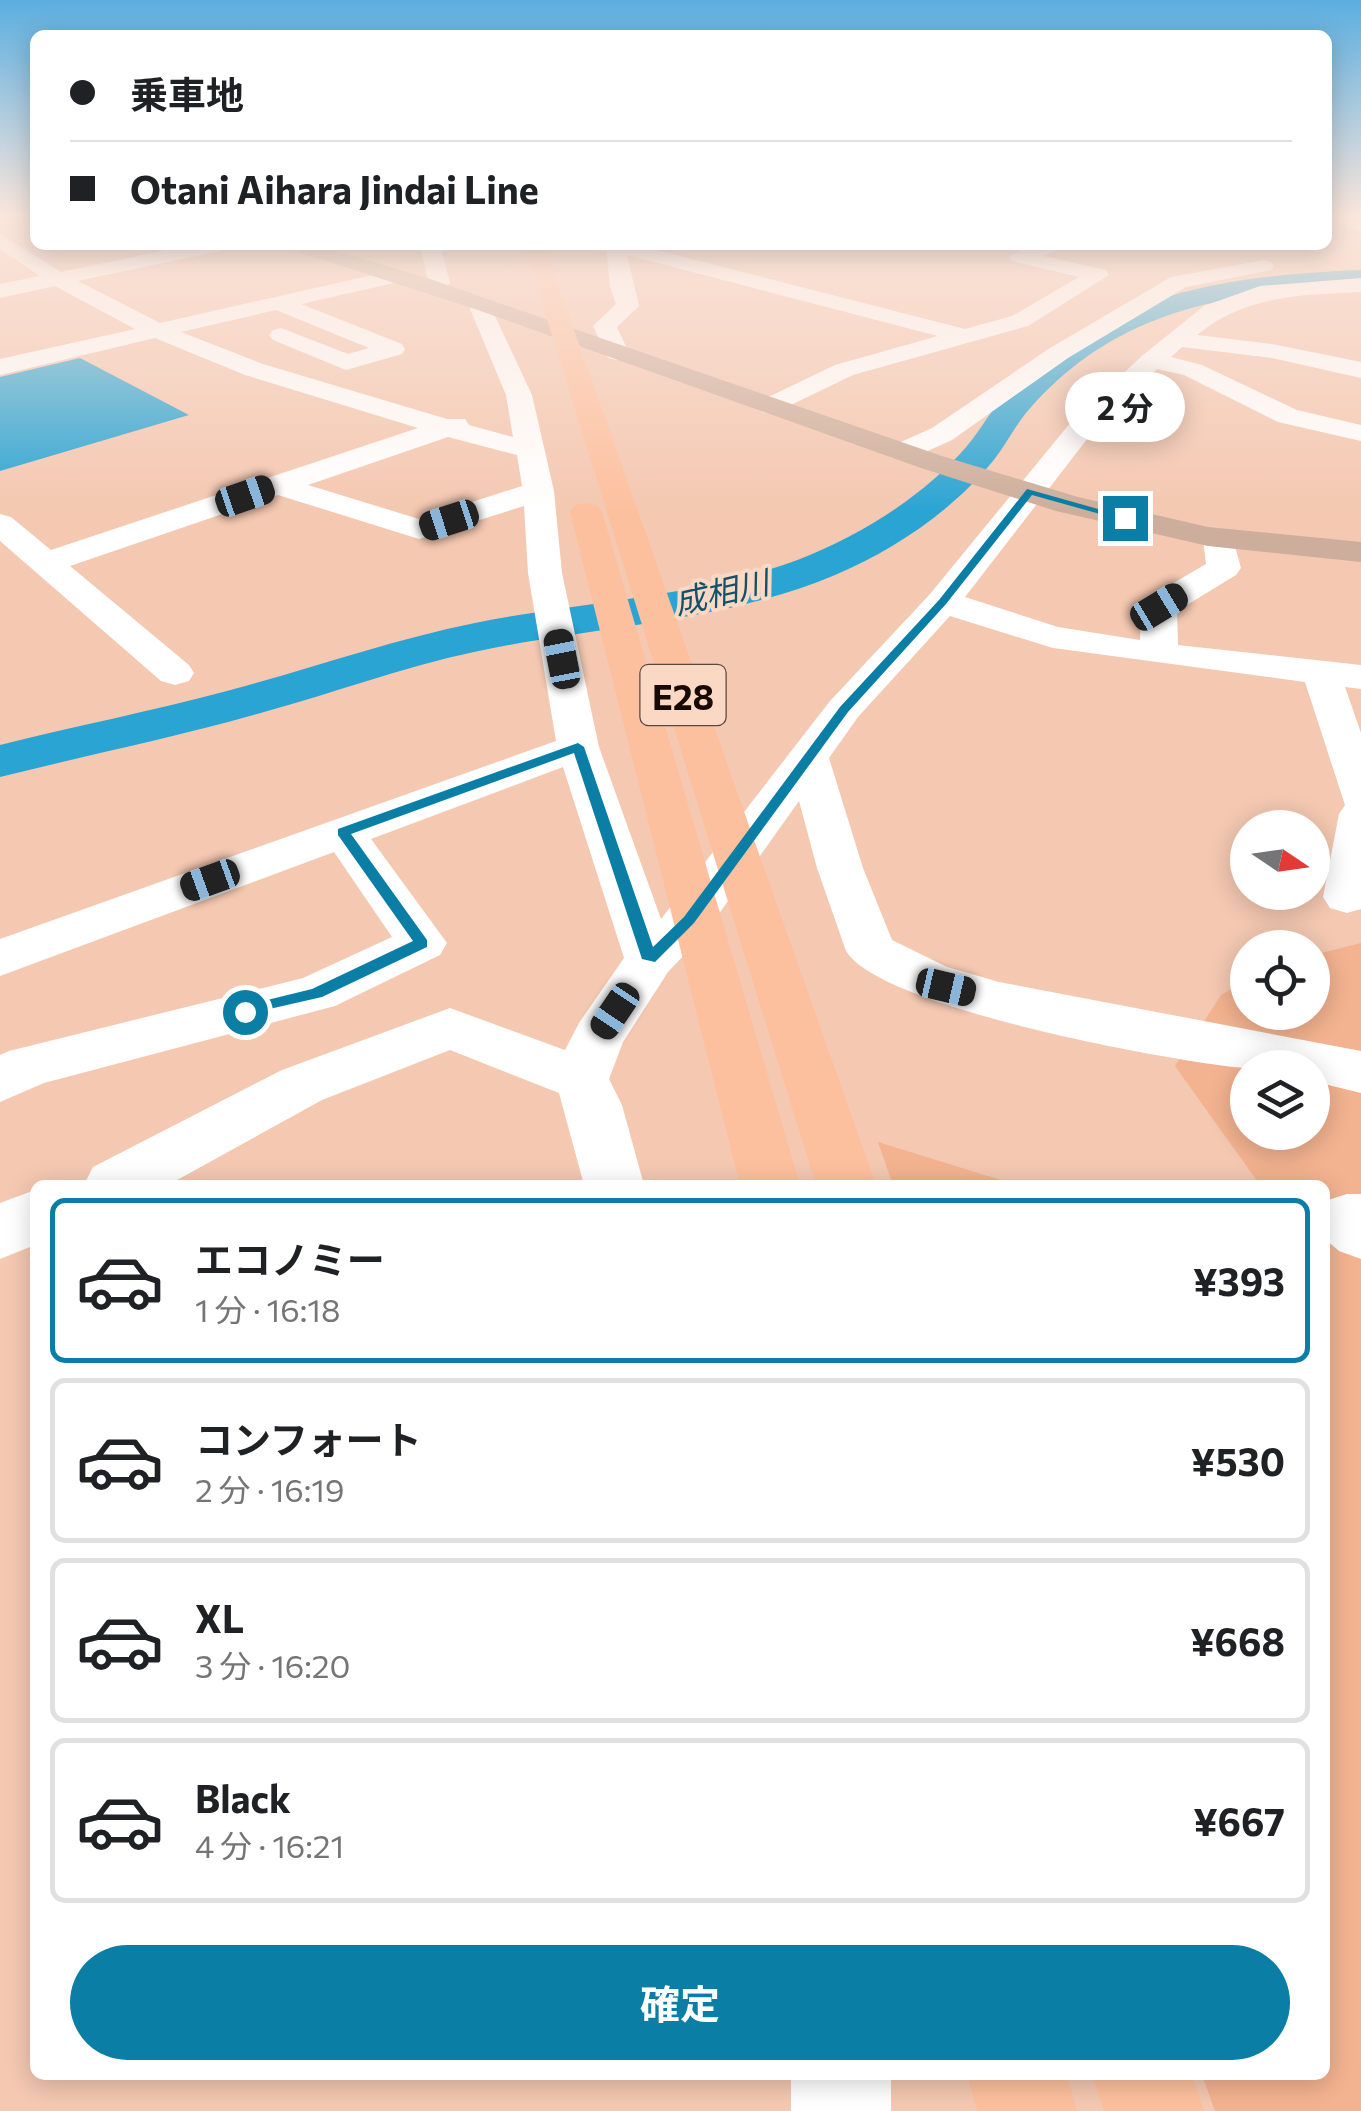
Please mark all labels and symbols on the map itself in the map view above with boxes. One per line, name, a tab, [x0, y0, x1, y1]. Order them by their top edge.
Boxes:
callout: 2 分	[1065, 373, 1185, 443]
car	[212, 472, 278, 520]
car	[416, 496, 482, 544]
route end	[1103, 496, 1148, 541]
water label: 成相川	[670, 560, 775, 621]
car	[1126, 579, 1192, 635]
car	[542, 627, 582, 691]
road number: E28	[640, 665, 726, 725]
north arrow	[1230, 810, 1330, 910]
car	[177, 856, 243, 904]
car	[913, 966, 979, 1008]
car	[586, 978, 644, 1044]
route start	[223, 990, 268, 1035]

